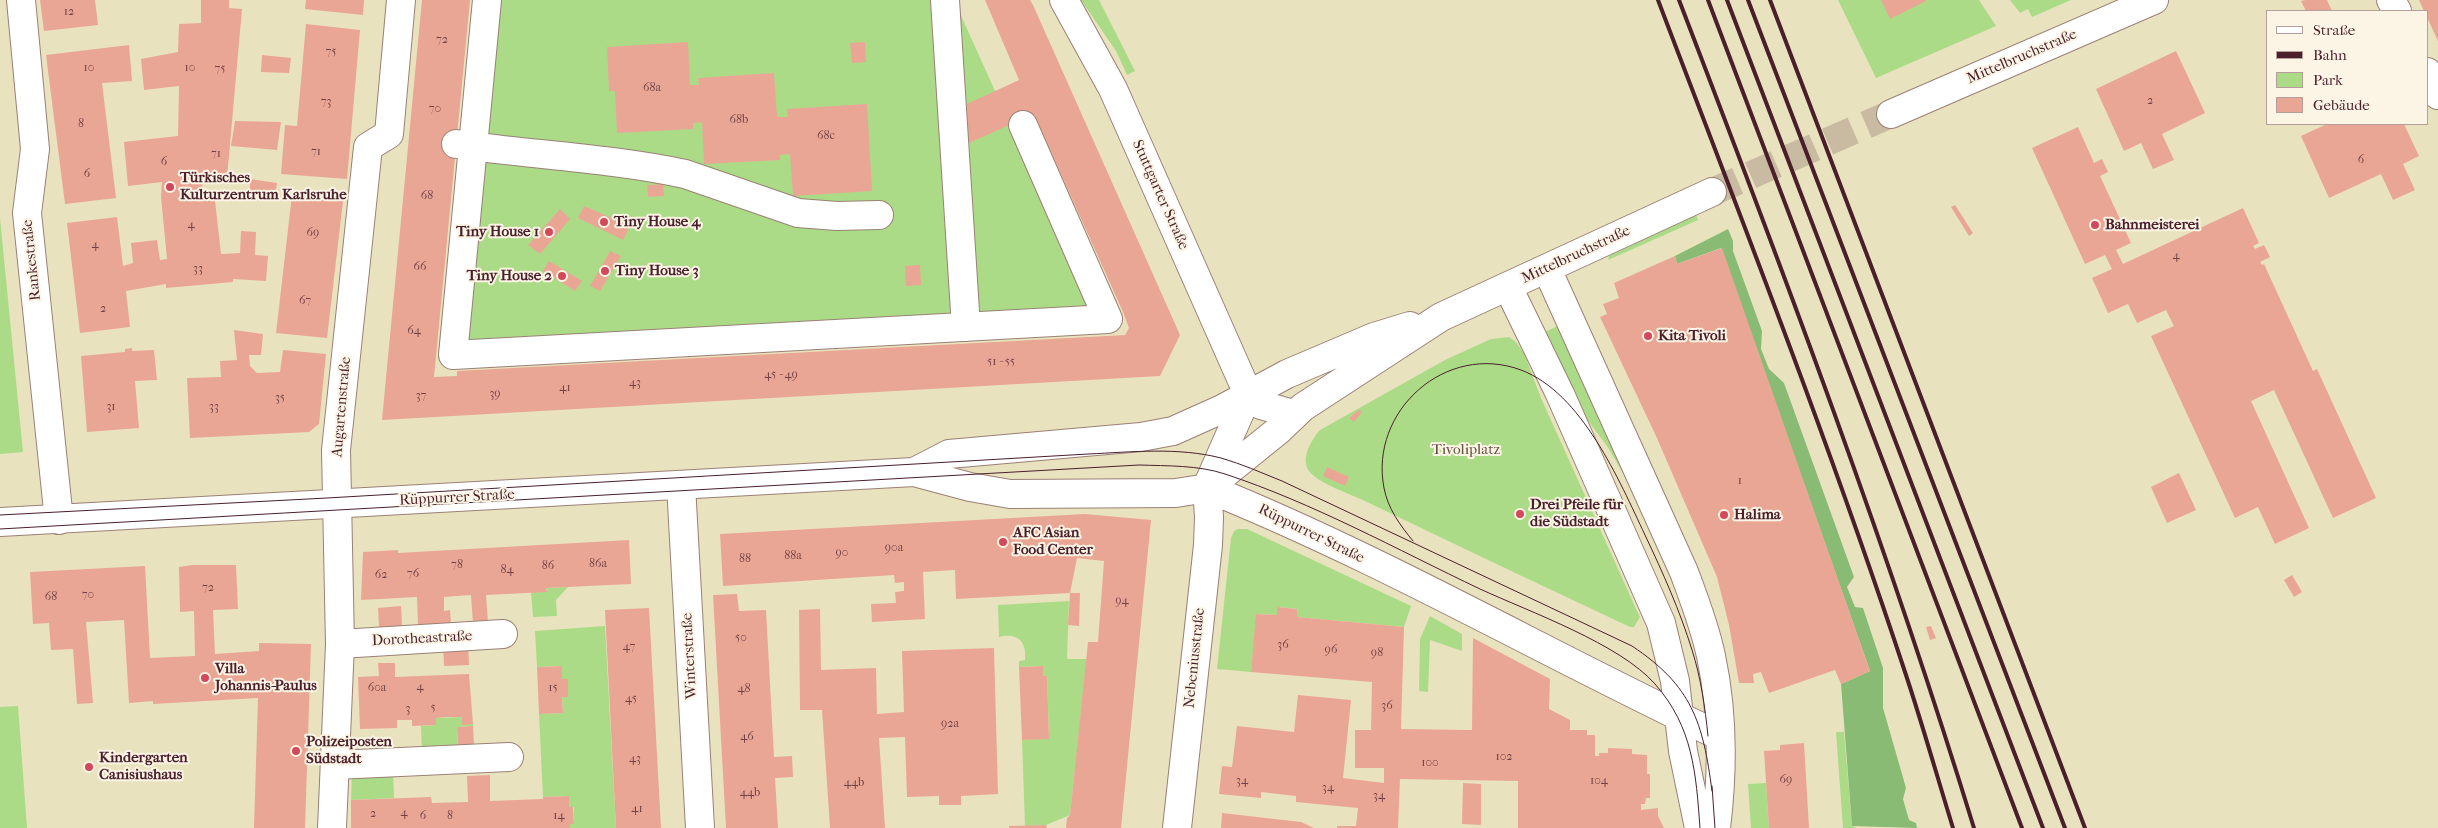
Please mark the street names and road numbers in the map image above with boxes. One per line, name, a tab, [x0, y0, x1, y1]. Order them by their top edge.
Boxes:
street label: Mittelbruchstraße	[1964, 26, 2080, 88]
street label: Stuttgarter Straße	[1128, 137, 1192, 253]
street label: Rankestraße	[19, 219, 45, 301]
street label: Mittelbruchstraße	[1519, 222, 1633, 288]
street label: Augartenstraße	[329, 356, 355, 458]
street label: Rüppurrer Straße	[399, 486, 515, 510]
street label: Rüppurrer Straße	[1255, 501, 1367, 567]
street label: Nebeniusstraße	[1181, 607, 1209, 709]
street label: Winterstraße	[679, 612, 701, 700]
street label: Dorotheastraße	[371, 627, 473, 651]

